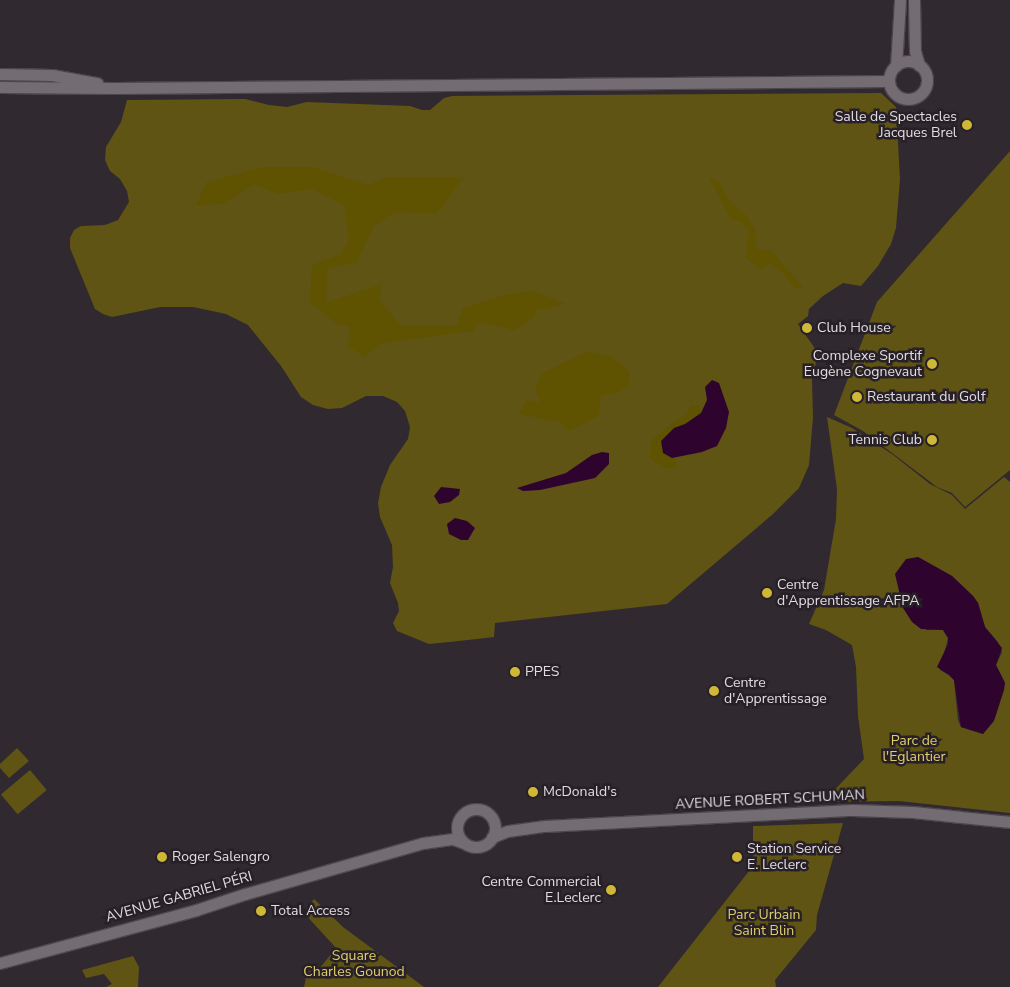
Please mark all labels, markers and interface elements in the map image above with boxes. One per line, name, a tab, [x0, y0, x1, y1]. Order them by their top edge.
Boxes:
place label: Salle de Spectacles Jacques Brel	[835, 109, 957, 142]
marker: Salle de Spectacles Jacques Brel	[961, 119, 973, 131]
place label: Club House	[817, 320, 891, 336]
marker: Club House	[801, 322, 813, 334]
place label: Complexe Sportif Eugène Cognevaut	[804, 348, 922, 381]
marker: Complexe Sportif Eugène Cognevaut	[926, 358, 938, 370]
place label: Restaurant du Golf	[867, 389, 986, 405]
marker: Restaurant du Golf	[851, 391, 863, 403]
place label: Tennis Club	[848, 432, 922, 448]
marker: Tennis Club	[926, 434, 938, 446]
place label: Centre d'Apprentissage AFPA	[777, 577, 919, 610]
marker: Centre d'Apprentissage AFPA	[761, 587, 773, 599]
place label: PPES	[525, 664, 559, 680]
marker: PPES	[509, 666, 521, 678]
place label: Centre d'Apprentissage	[724, 675, 827, 708]
marker: Centre d'Apprentissage	[708, 685, 720, 697]
park label: Parc de l'Eglantier	[882, 733, 946, 766]
place label: McDonald's	[543, 784, 617, 800]
marker: McDonald's	[527, 786, 539, 798]
street label: AVENUE ROBERT SCHUMAN	[675, 787, 865, 813]
place label: Station Service E. Leclerc	[747, 841, 841, 874]
place label: Roger Salengro	[172, 849, 270, 865]
marker: Roger Salengro	[156, 851, 168, 863]
marker: Station Service E. Leclerc	[731, 851, 743, 863]
street label: AVENUE GABRIEL PÉRI	[104, 868, 254, 926]
place label: Centre Commercial E.Leclerc	[481, 874, 601, 906]
marker: Centre Commercial E.Leclerc	[605, 884, 617, 896]
place label: Total Access	[271, 903, 350, 919]
marker: Total Access	[255, 905, 267, 917]
park label: Parc Urbain Saint Blin	[728, 907, 800, 940]
park label: Square Charles Gounod	[303, 948, 405, 980]

